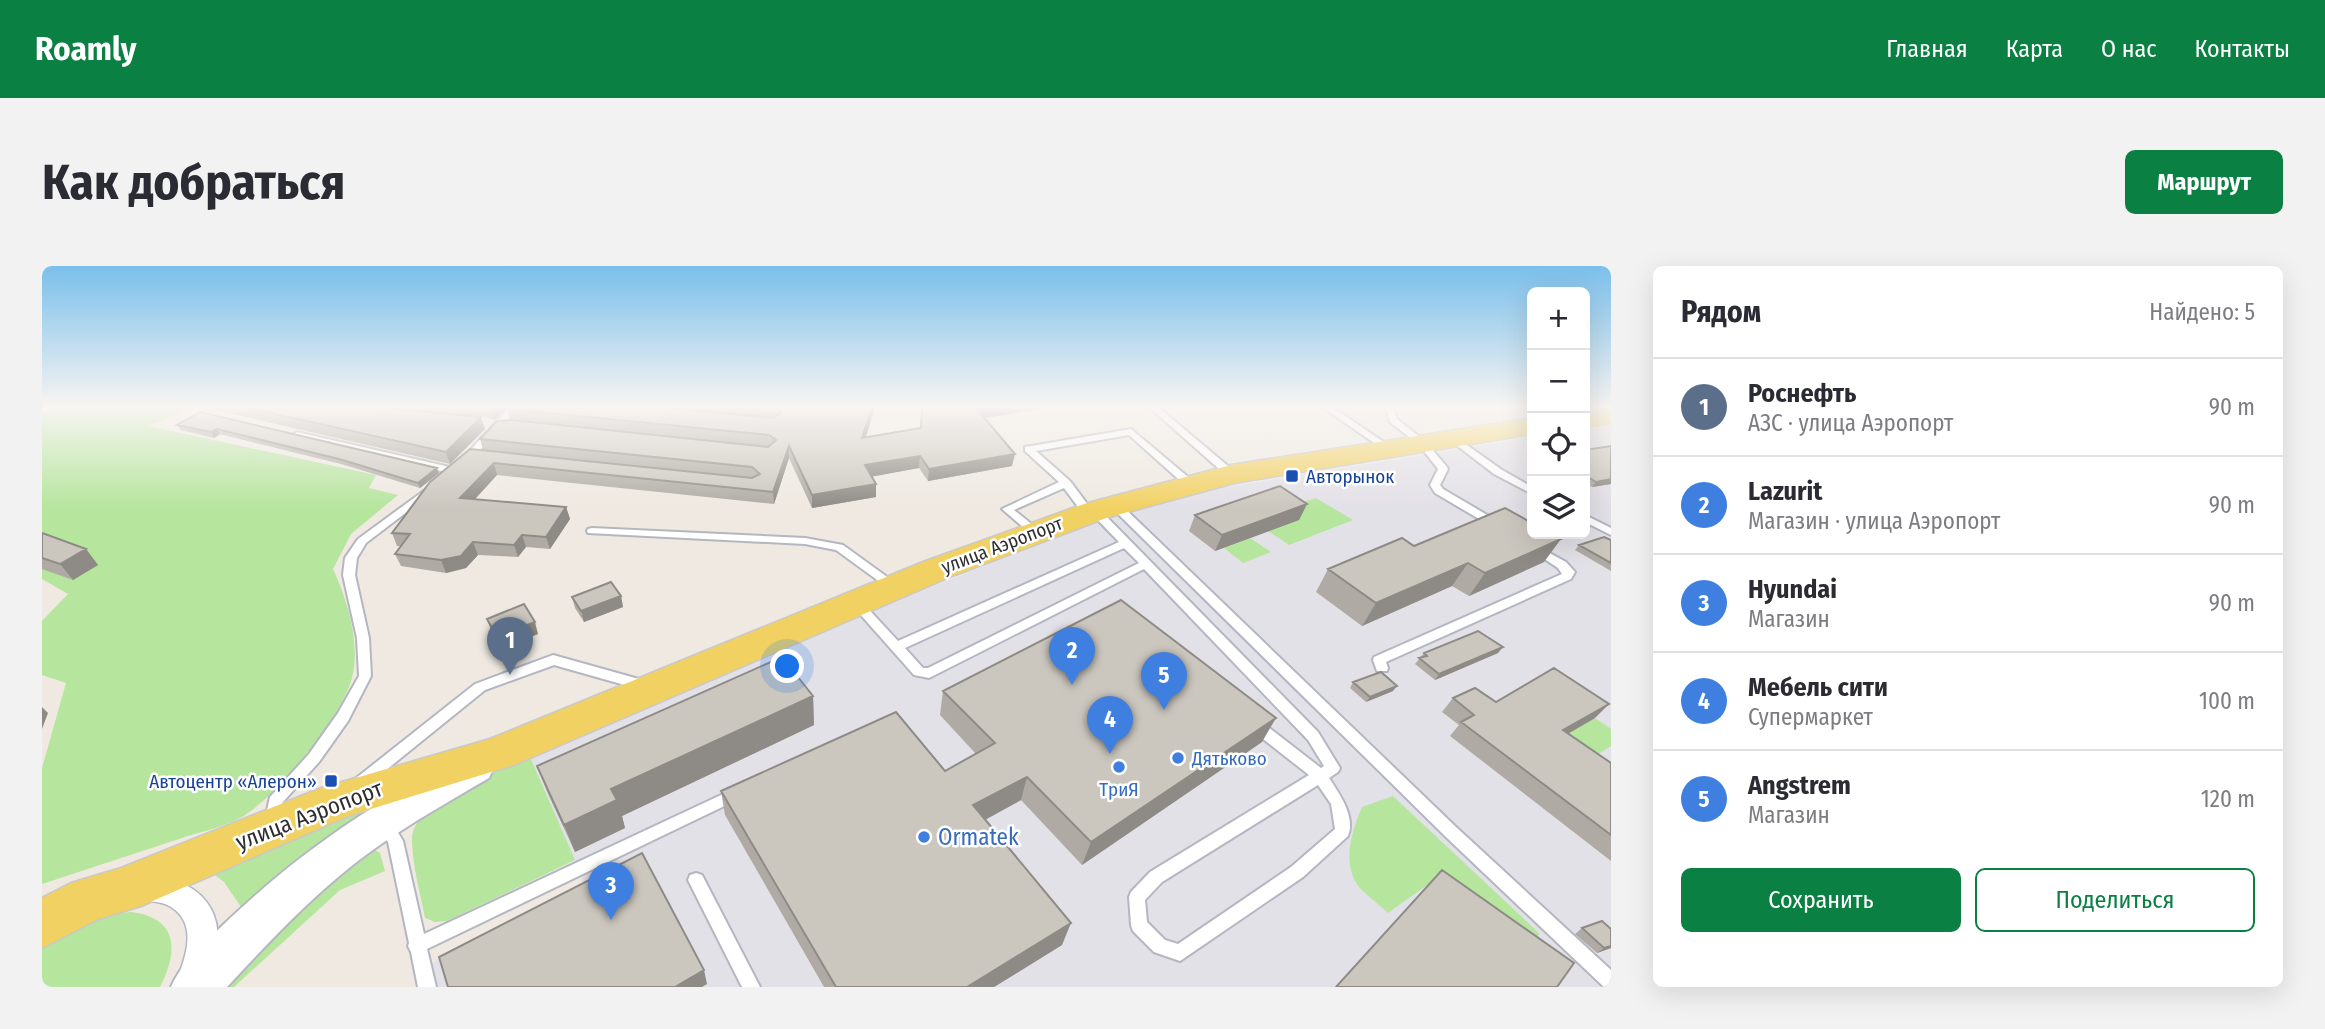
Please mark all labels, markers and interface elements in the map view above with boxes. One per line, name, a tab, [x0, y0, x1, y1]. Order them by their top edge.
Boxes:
text: Roamly	[35, 29, 136, 69]
text: Главная	[1886, 35, 1968, 63]
text: Карта	[2006, 35, 2063, 63]
text: О нас	[2101, 35, 2156, 63]
text: Контакты	[2194, 35, 2290, 63]
button: Маршрут	[2125, 150, 2283, 214]
text: Как добраться	[42, 153, 345, 212]
map controls	[1527, 287, 1590, 539]
button: +	[1527, 287, 1590, 350]
text: Рядом	[1681, 294, 1761, 330]
text: Найдено: 5	[2149, 298, 2255, 326]
button: −	[1527, 350, 1590, 413]
text: Роснефть	[1748, 378, 1856, 409]
text: 1	[1699, 393, 1709, 421]
text: 90 m	[2209, 393, 2255, 421]
text: АЗС · улица Аэропорт	[1748, 409, 1953, 437]
button: locate	[1527, 413, 1590, 476]
place label: Авторынок	[1306, 465, 1394, 488]
marker: Авторынок	[1284, 468, 1300, 484]
button: layers	[1527, 476, 1590, 539]
text: Lazurit	[1748, 476, 1822, 507]
text: 2	[1699, 491, 1709, 519]
text: 90 m	[2209, 491, 2255, 519]
text: Магазин · улица Аэропорт	[1748, 507, 2000, 535]
street label: улица Аэропорт	[938, 511, 1066, 579]
text: Hyundai	[1748, 574, 1837, 605]
text: 3	[1699, 589, 1709, 617]
text: 90 m	[2209, 589, 2255, 617]
text: Магазин	[1748, 605, 1830, 633]
pin: 1	[487, 617, 533, 675]
pin: 2	[1049, 627, 1095, 685]
your location	[770, 649, 804, 683]
pin: 5	[1141, 652, 1187, 710]
text: Мебель сити	[1748, 672, 1888, 703]
text: 4	[1698, 687, 1710, 715]
text: 100 m	[2199, 687, 2255, 715]
pin: 4	[1087, 696, 1133, 754]
text: Супермаркет	[1748, 703, 1873, 731]
place label: Дятьково	[1191, 747, 1267, 770]
marker: Дятьково	[1170, 750, 1186, 766]
marker: ТриЯ	[1111, 759, 1127, 775]
place label: Автоцентр «Алерон»	[149, 770, 317, 793]
text: Angstrem	[1748, 770, 1851, 801]
marker: Автоцентр «Алерон»	[323, 773, 339, 789]
street label: улица Аэропорт	[232, 774, 387, 856]
place label: ТриЯ	[1099, 778, 1139, 801]
text: 5	[1698, 785, 1710, 813]
text: 120 m	[2201, 785, 2255, 813]
text: Магазин	[1748, 801, 1830, 829]
place label: Ormatek	[938, 823, 1019, 851]
marker: Ormatek	[916, 829, 932, 845]
pin: 3	[588, 862, 634, 920]
button: Сохранить	[1681, 868, 1961, 932]
button: Поделиться	[1975, 868, 2255, 932]

